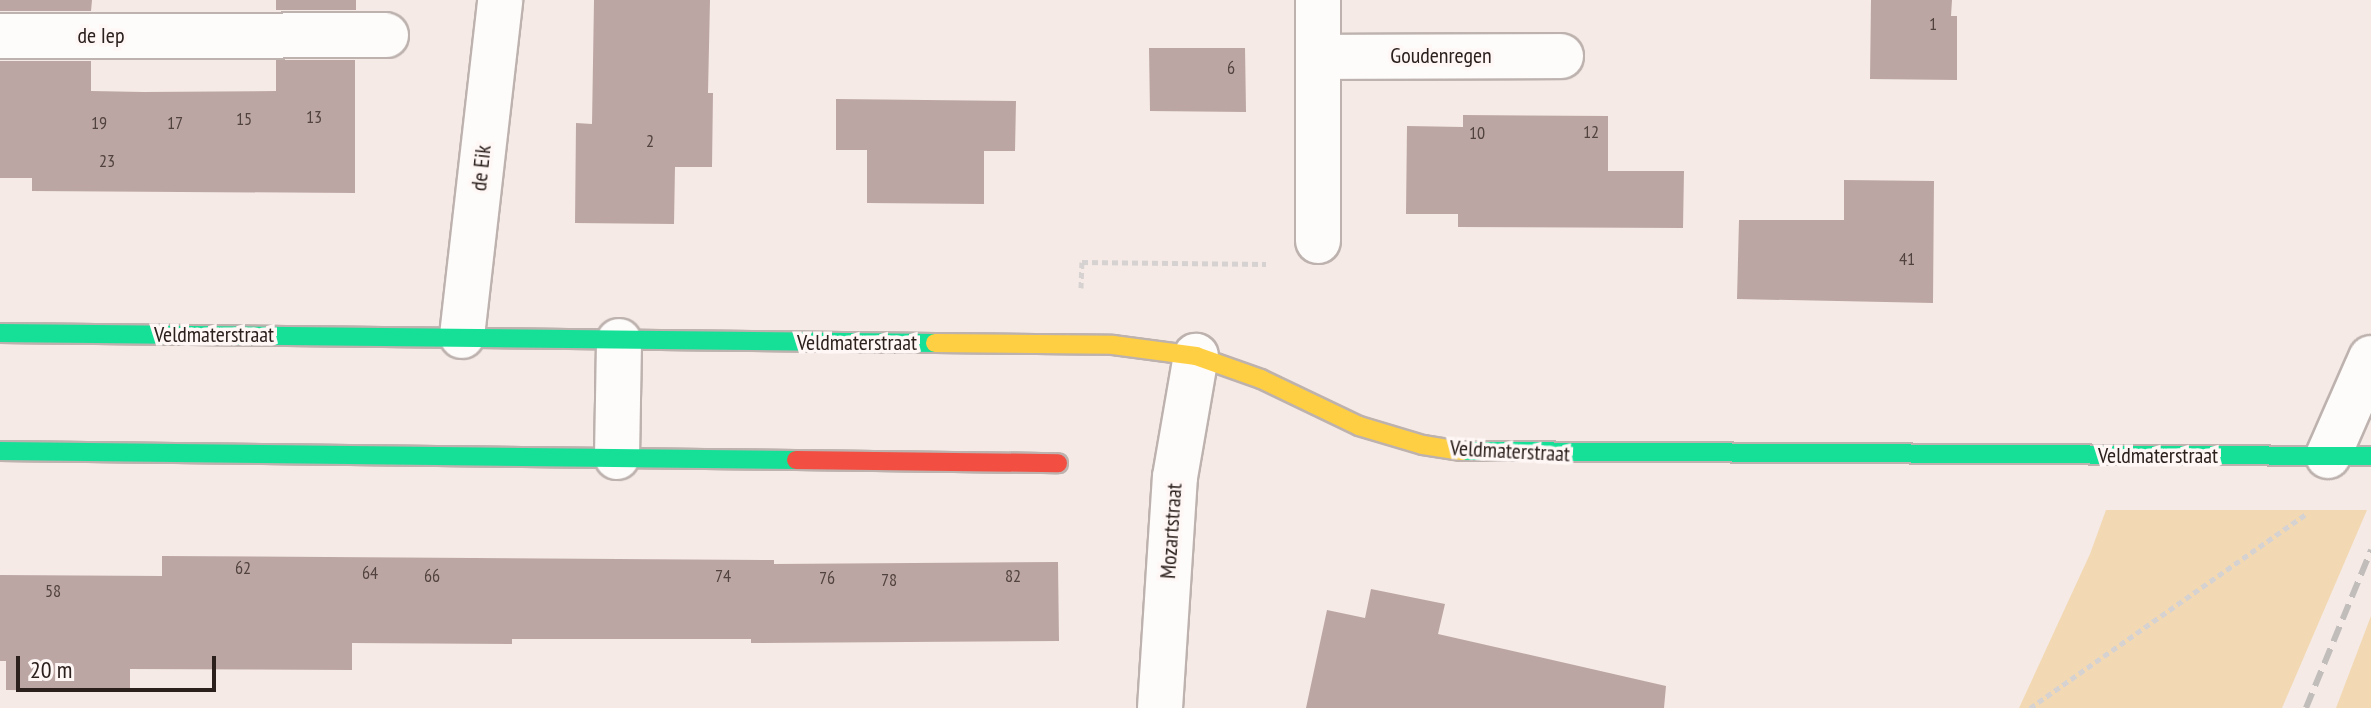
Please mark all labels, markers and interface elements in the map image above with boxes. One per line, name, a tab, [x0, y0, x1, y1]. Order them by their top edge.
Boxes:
house number: 1	[1929, 13, 1937, 35]
street label: de Iep	[77, 23, 125, 49]
street label: Goudenregen	[1390, 43, 1492, 69]
house number: 6	[1227, 57, 1235, 79]
house number: 13	[306, 106, 322, 128]
house number: 15	[236, 108, 252, 130]
house number: 19	[91, 112, 107, 134]
house number: 17	[167, 112, 183, 134]
house number: 12	[1583, 121, 1599, 143]
house number: 10	[1469, 122, 1485, 144]
house number: 2	[646, 130, 654, 152]
street label: de Eik	[465, 144, 497, 192]
house number: 23	[99, 150, 115, 172]
house number: 41	[1899, 248, 1915, 270]
street label: Veldmaterstraat	[154, 322, 274, 348]
street label: Veldmaterstraat	[797, 330, 917, 356]
street label: Veldmaterstraat	[1449, 435, 1571, 467]
street label: Veldmaterstraat	[2098, 443, 2218, 469]
street label: Mozartstraat	[1154, 482, 1188, 580]
house number: 62	[235, 557, 251, 579]
house number: 64	[362, 562, 378, 584]
house number: 66	[424, 565, 440, 587]
house number: 74	[715, 565, 731, 587]
house number: 82	[1005, 565, 1021, 587]
house number: 76	[819, 567, 835, 589]
house number: 78	[881, 569, 897, 591]
house number: 58	[45, 580, 61, 602]
scale bar	[20, 640, 220, 690]
text: 20 m	[30, 654, 72, 685]

